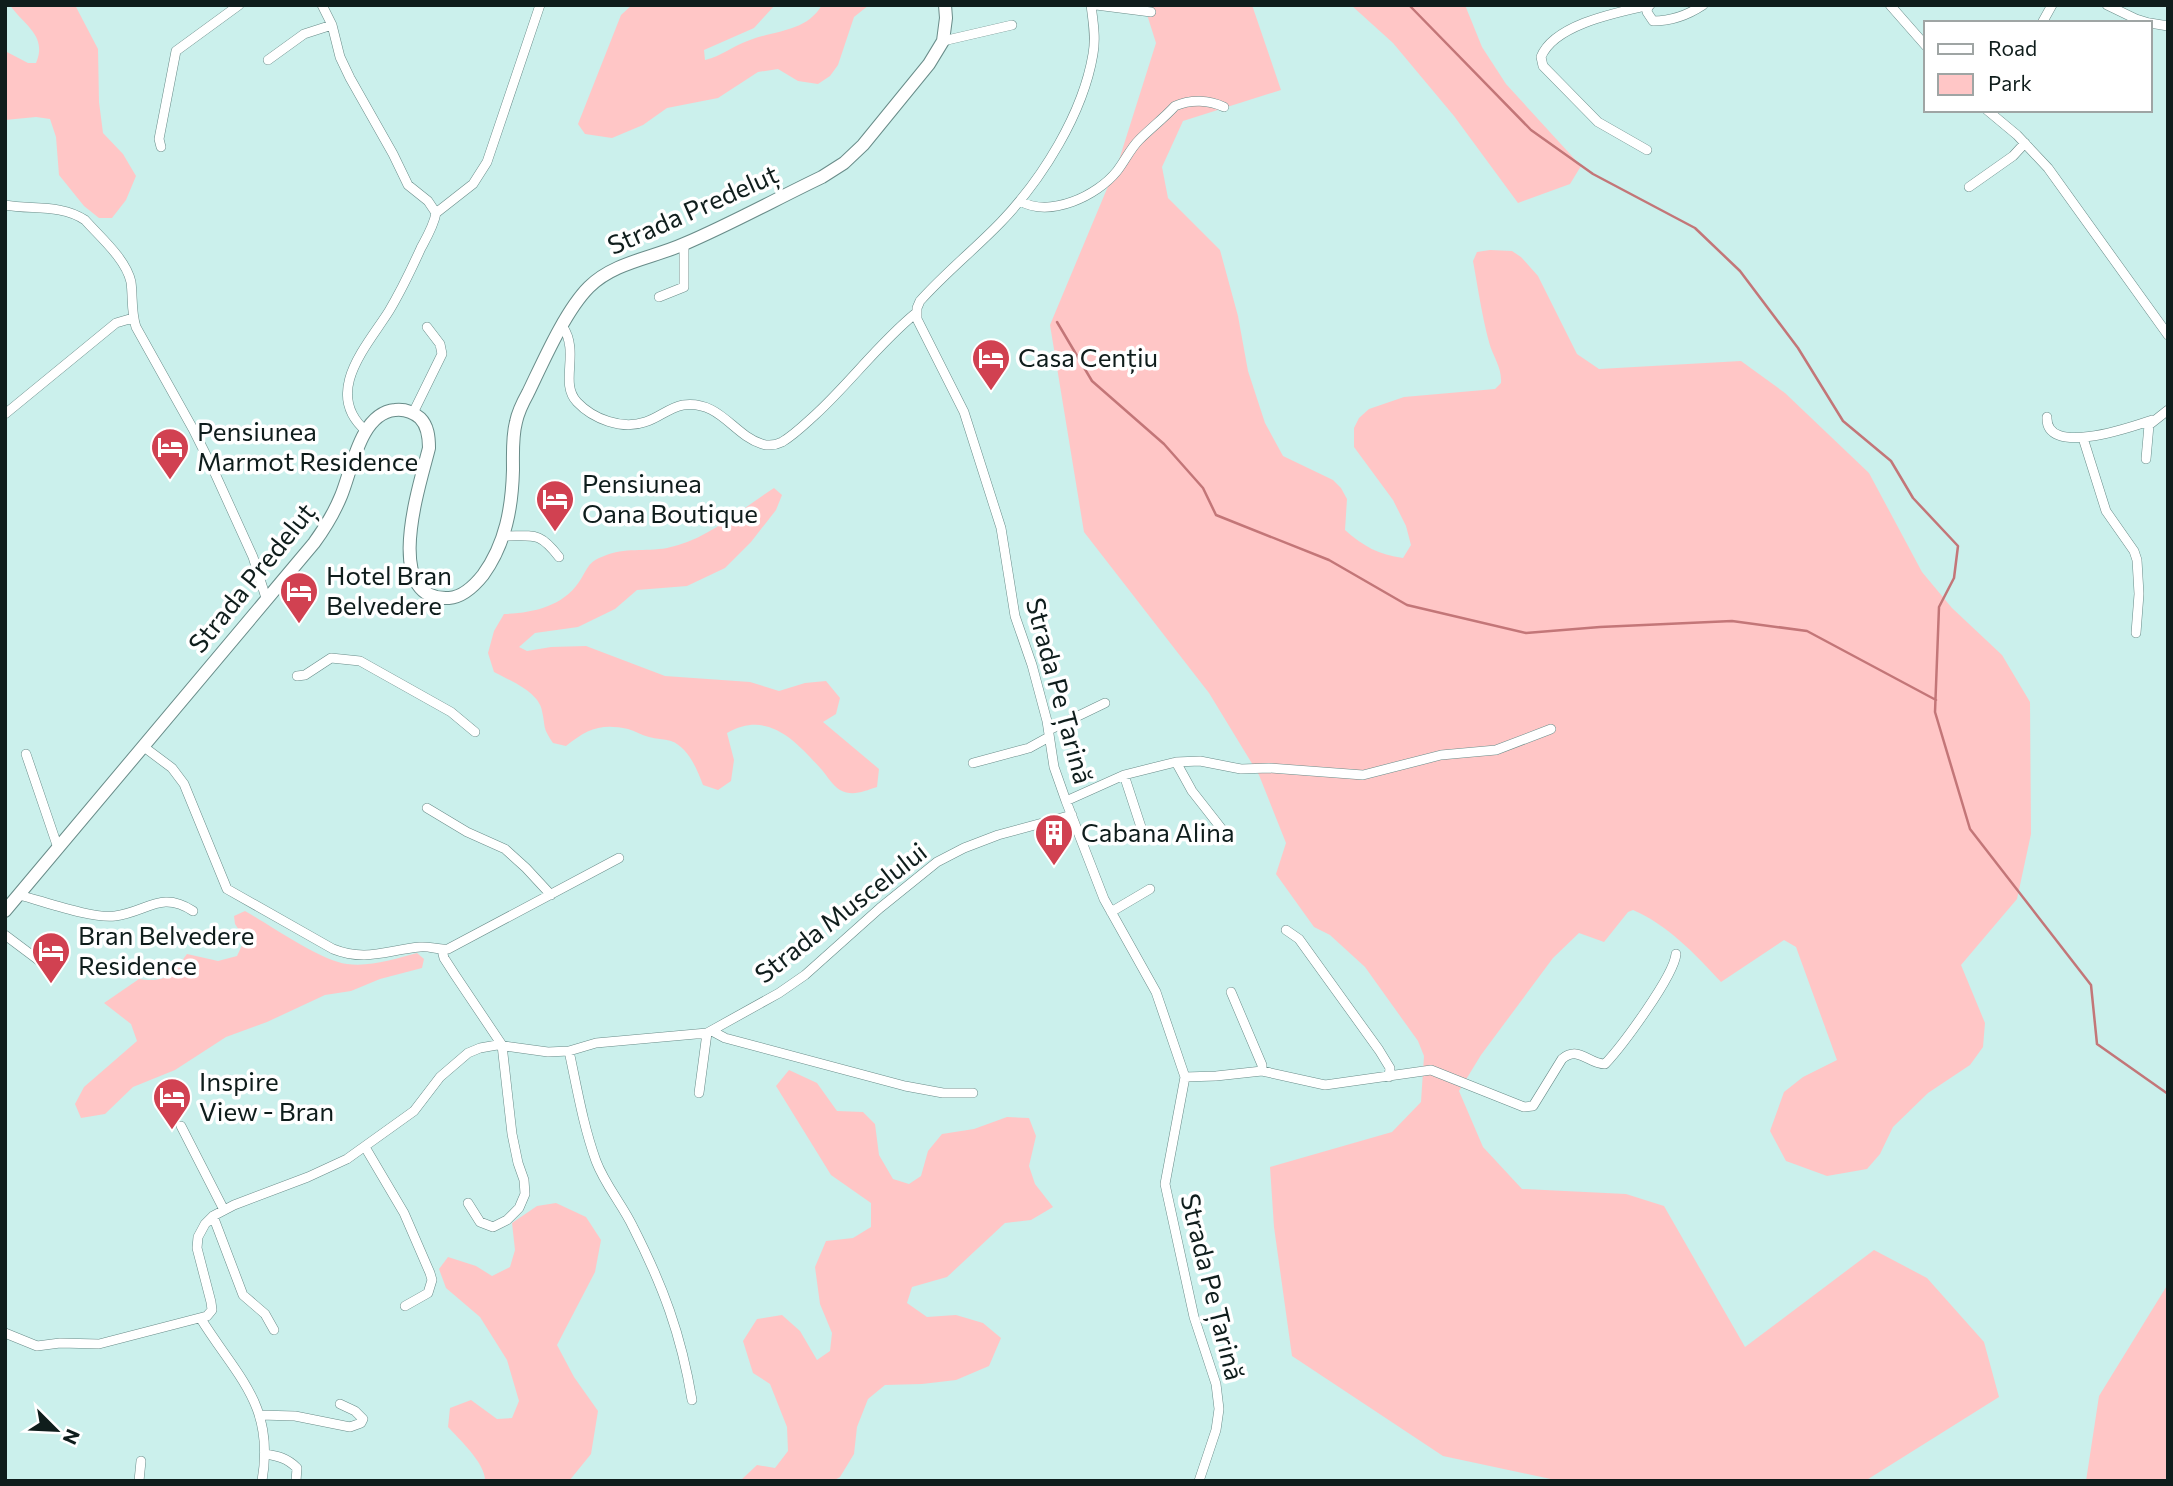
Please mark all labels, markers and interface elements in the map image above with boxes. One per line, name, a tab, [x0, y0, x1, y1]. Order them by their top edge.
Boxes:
legend	[1924, 21, 2152, 112]
text: Road	[1988, 35, 2037, 60]
text: Park	[1988, 70, 2032, 95]
street label: Strada Predeluț	[602, 157, 783, 262]
hotel icon: Casa Cențiu	[970, 337, 1012, 392]
place label: Casa Cențiu	[1018, 341, 1158, 374]
place label: Pensiunea Marmot Residence	[197, 415, 418, 476]
hotel icon: Pensiunea Marmot Residence	[149, 426, 191, 481]
place label: Pensiunea Oana Boutique	[582, 467, 758, 528]
hotel icon: Pensiunea Oana Boutique	[534, 478, 576, 533]
street label: Strada Predeluț	[181, 496, 322, 659]
place label: Hotel Bran Belvedere	[326, 559, 452, 620]
hotel icon: Hotel Bran Belvedere	[278, 570, 320, 625]
street label: Strada Pe Țarină	[1018, 594, 1100, 788]
building icon: Cabana Alina	[1033, 812, 1075, 867]
place label: Cabana Alina	[1081, 816, 1235, 847]
street label: Strada Muscelului	[748, 835, 932, 989]
place label: Bran Belvedere Residence	[78, 919, 254, 980]
hotel icon: Bran Belvedere Residence	[30, 930, 72, 985]
place label: Inspire View - Bran	[199, 1065, 334, 1126]
hotel icon: Inspire View - Bran	[151, 1076, 193, 1131]
street label: Strada Pe Țarină	[1172, 1190, 1252, 1384]
north arrow	[21, 1395, 91, 1465]
text: N	[59, 1426, 85, 1448]

